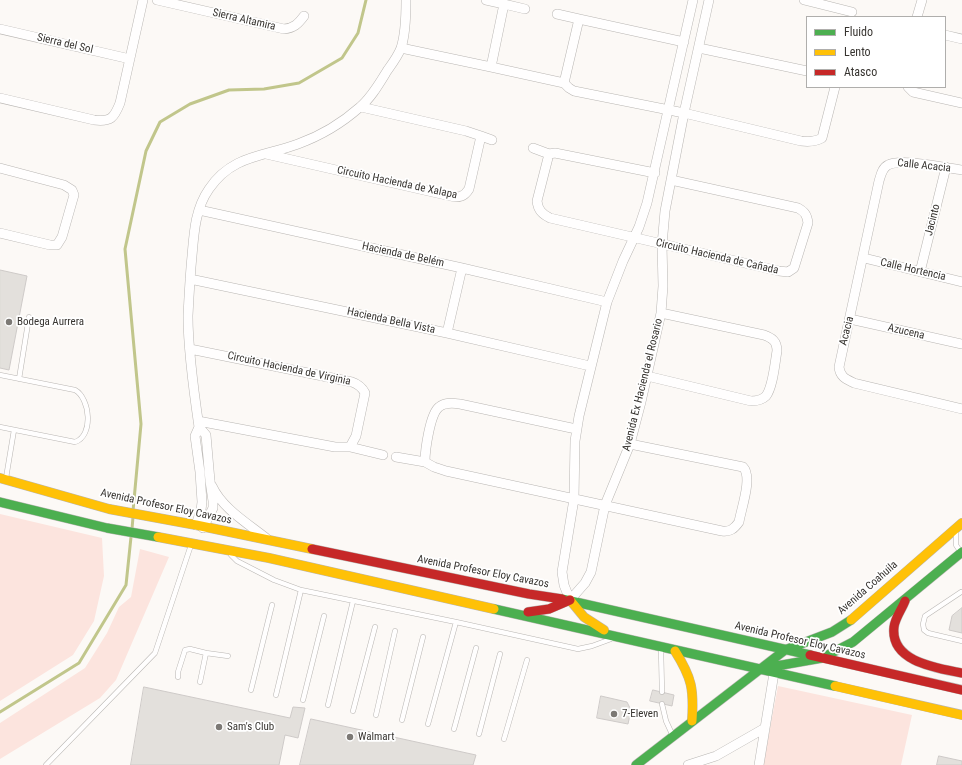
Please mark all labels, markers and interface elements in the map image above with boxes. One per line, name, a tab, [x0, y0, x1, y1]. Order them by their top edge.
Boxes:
street label: Sierra Altamira	[211, 6, 277, 34]
legend	[806, 16, 946, 88]
text: Fluido	[844, 25, 873, 39]
street label: Sierra del Sol	[36, 31, 94, 57]
text: Lento	[844, 45, 871, 59]
text: Atasco	[844, 65, 877, 79]
street label: Calle Acacia	[897, 157, 951, 175]
street label: Circuito Hacienda de Xalapa	[336, 164, 458, 202]
street label: Jacinto	[923, 203, 943, 237]
street label: Circuito Hacienda de Cañada	[654, 236, 780, 278]
street label: Hacienda de Belém	[361, 240, 445, 270]
street label: Calle Hortencia	[879, 256, 947, 284]
street label: Hacienda Bella Vista	[346, 305, 436, 337]
place label: Bodega Aurrera	[17, 315, 84, 329]
street label: Acacia	[837, 315, 857, 347]
marker: Bodega Aurrera	[4, 317, 14, 327]
street label: Avenida Ex Hacienda el Rosario	[620, 317, 666, 453]
street label: Azucena	[886, 321, 926, 343]
street label: Circuito Hacienda de Virginia	[226, 349, 352, 389]
street label: Avenida Profesor Eloy Cavazos	[99, 487, 233, 527]
street label: Avenida Profesor Eloy Cavazos	[416, 553, 550, 591]
street label: Avenida Coahuila	[835, 558, 901, 618]
street label: Avenida Profesor Eloy Cavazos	[733, 620, 867, 662]
place label: 7-Eleven	[622, 707, 658, 721]
marker: 7-Eleven	[609, 709, 619, 719]
place label: Sam's Club	[227, 720, 274, 734]
marker: Sam's Club	[214, 722, 224, 732]
place label: Walmart	[358, 730, 394, 744]
marker: Walmart	[345, 732, 355, 742]

